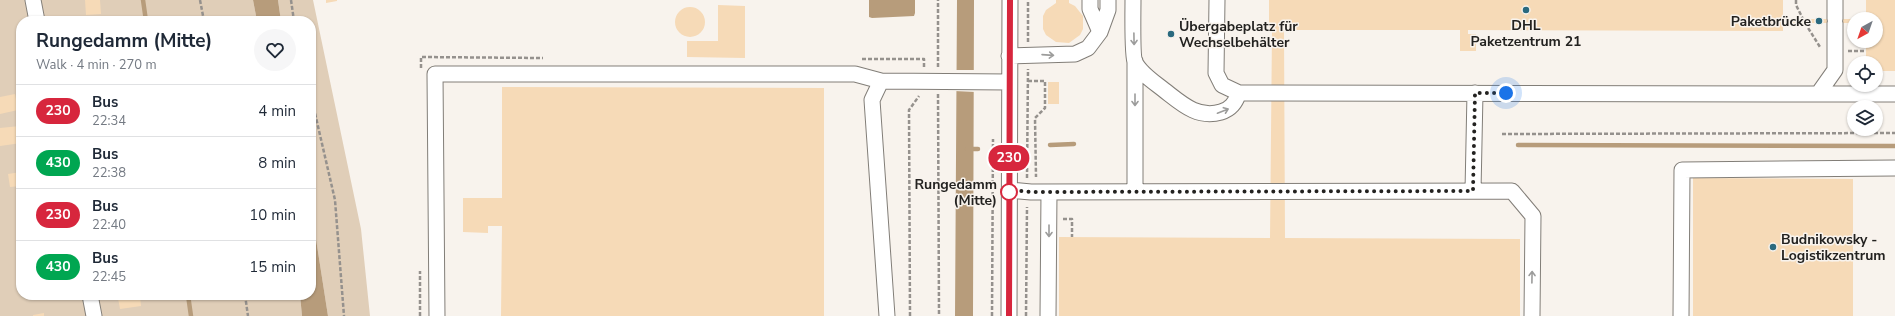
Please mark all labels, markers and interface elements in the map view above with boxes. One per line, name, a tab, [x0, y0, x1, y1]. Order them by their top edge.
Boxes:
marker: DHL Paketzentrum 21	[1521, 5, 1531, 15]
place label: Paketbrücke	[1731, 12, 1811, 31]
north arrow	[1847, 12, 1883, 48]
map controls	[1847, 12, 1883, 136]
place label: DHL Paketzentrum 21	[1471, 16, 1581, 51]
marker: Paketbrücke	[1814, 16, 1824, 26]
place label: Übergabeplatz für Wechselbehälter	[1179, 17, 1298, 52]
text: Rungedamm (Mitte)	[36, 28, 212, 54]
button: heart	[254, 29, 296, 71]
marker: Übergabeplatz für Wechselbehälter	[1166, 29, 1176, 39]
one-way arrow	[1130, 32, 1138, 45]
one-way arrow	[1041, 52, 1054, 59]
text: Walk · 4 min · 270 m	[36, 56, 157, 74]
button: locate	[1847, 56, 1883, 92]
your location	[1496, 83, 1516, 103]
text: Bus	[92, 92, 118, 112]
one-way arrow	[1131, 93, 1139, 106]
button: layers	[1847, 100, 1883, 136]
text: 230	[45, 101, 71, 120]
text: 4 min	[258, 101, 296, 121]
one-way arrow	[1216, 106, 1228, 114]
text: 22:34	[92, 112, 126, 130]
text: Bus	[92, 144, 118, 164]
line badge: 230	[986, 145, 1032, 171]
text: 230	[996, 148, 1022, 167]
text: 430	[45, 153, 71, 172]
text: 8 min	[258, 153, 296, 173]
text: 22:38	[92, 164, 126, 182]
place label: Rungedamm (Mitte)	[914, 175, 997, 210]
marker: Rungedamm (Mitte)	[1000, 183, 1018, 201]
text: Bus	[92, 196, 118, 216]
text: 230	[45, 205, 71, 224]
text: 10 min	[249, 205, 296, 225]
text: 22:40	[92, 216, 126, 234]
one-way arrow	[1045, 224, 1053, 237]
place label: Budnikowsky - Logistikzentrum	[1781, 230, 1886, 265]
marker: Budnikowsky - Logistikzentrum	[1768, 242, 1778, 252]
text: Bus	[92, 248, 118, 268]
text: 430	[45, 257, 71, 276]
text: 15 min	[249, 257, 296, 277]
text: 22:45	[92, 268, 126, 286]
one-way arrow	[1528, 271, 1536, 284]

